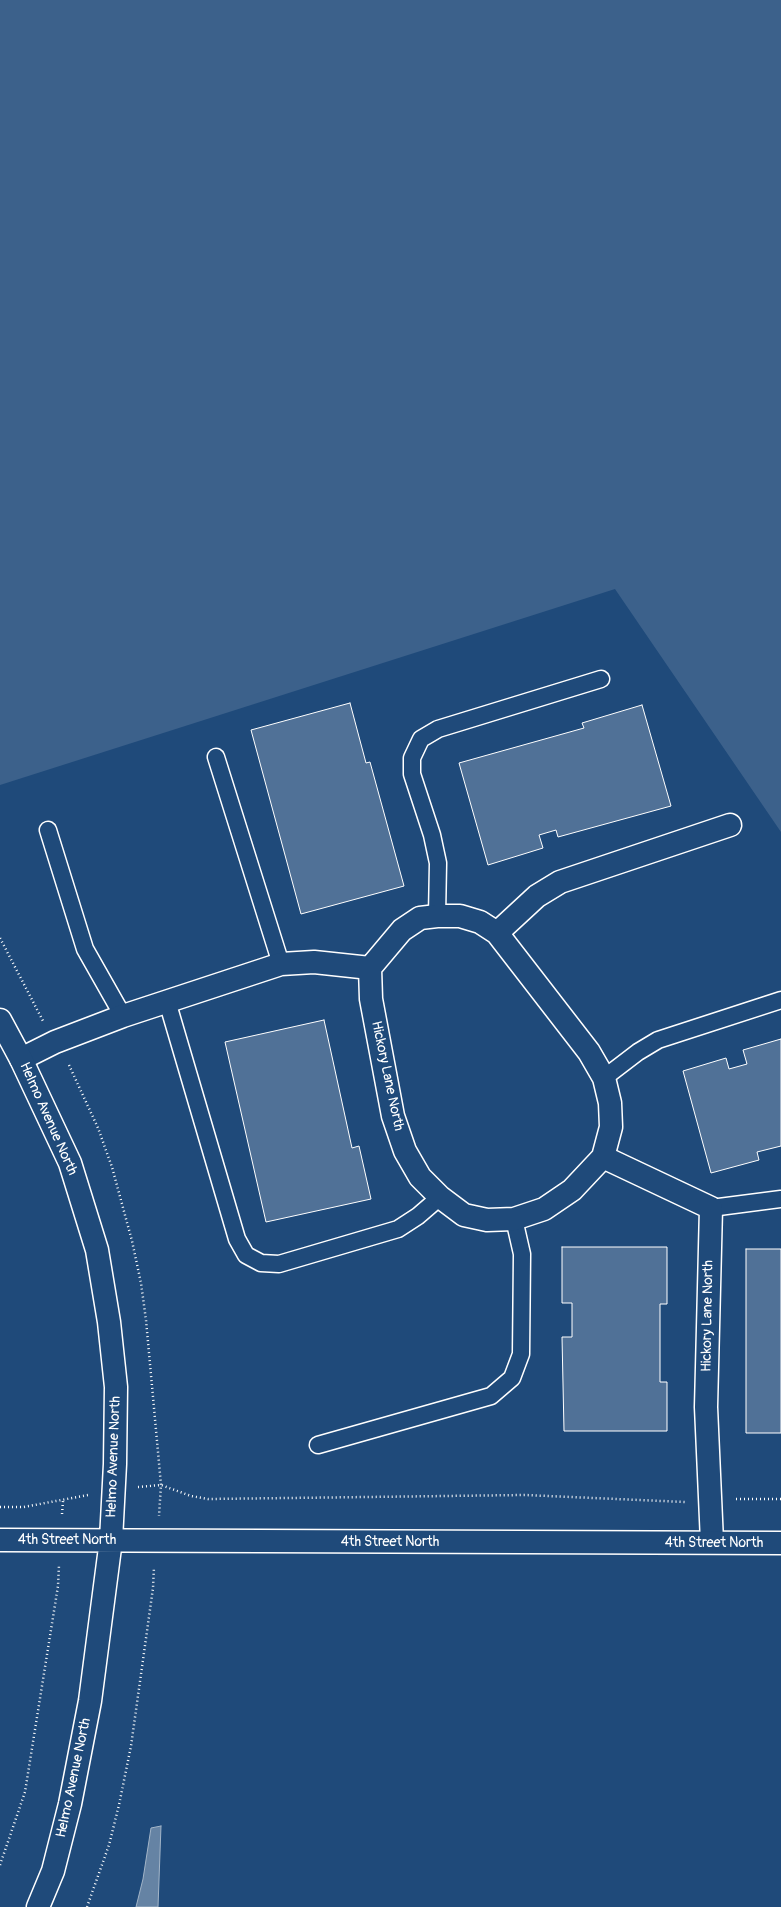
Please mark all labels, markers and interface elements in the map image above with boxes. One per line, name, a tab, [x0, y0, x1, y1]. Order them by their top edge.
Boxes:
street label: Hickory Lane North	[367, 1020, 407, 1132]
street label: Helmo Avenue North	[16, 1060, 80, 1178]
street label: Hickory Lane North	[699, 1260, 717, 1372]
street label: Helmo Avenue North	[103, 1396, 125, 1518]
street label: 4th Street North	[18, 1532, 116, 1548]
street label: 4th Street North	[341, 1534, 439, 1550]
street label: 4th Street North	[665, 1535, 763, 1551]
street label: Helmo Avenue North	[53, 1717, 95, 1839]

